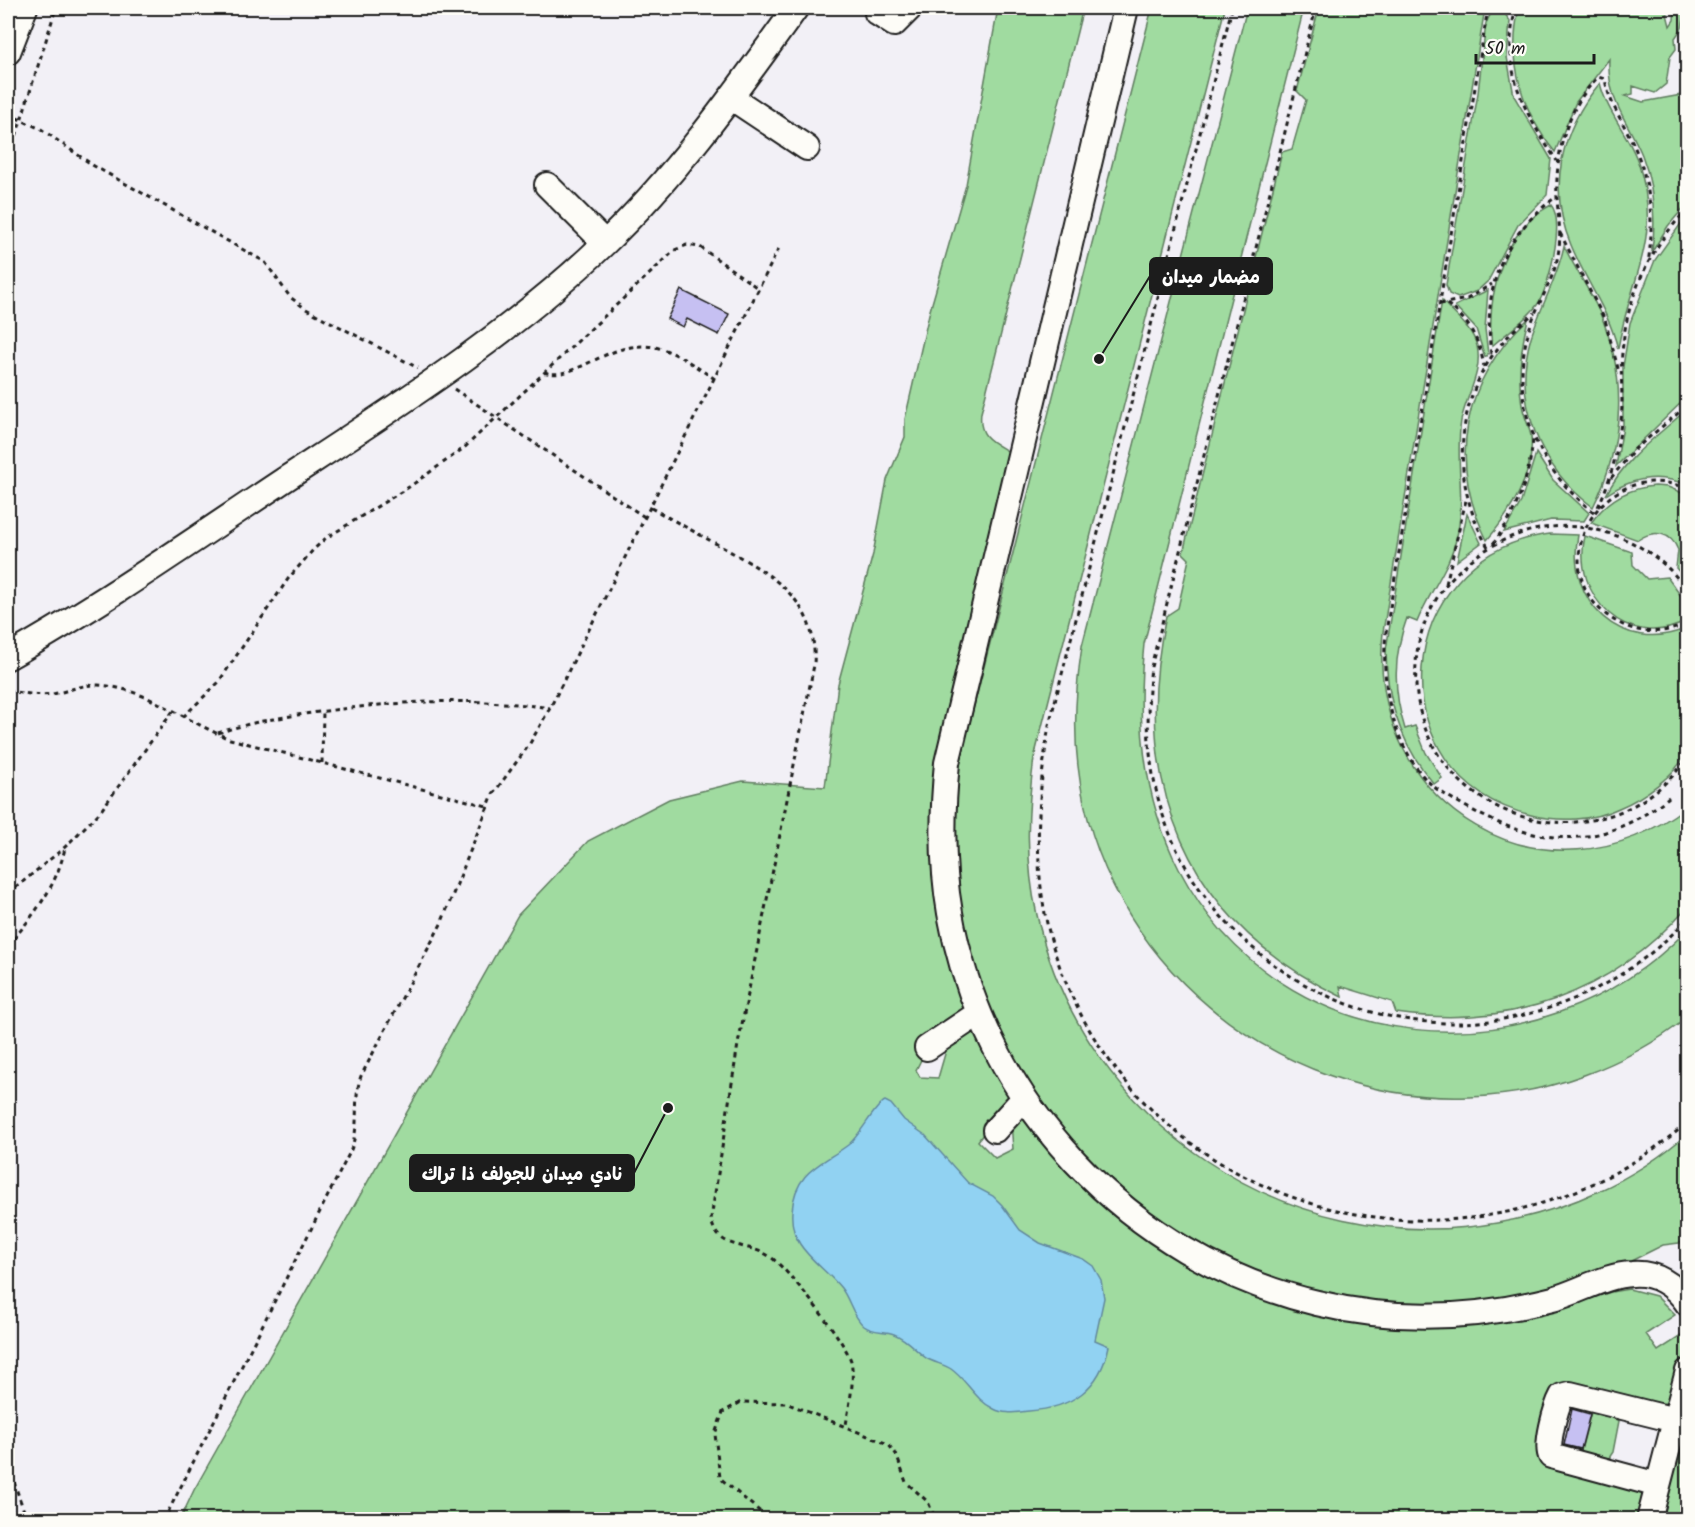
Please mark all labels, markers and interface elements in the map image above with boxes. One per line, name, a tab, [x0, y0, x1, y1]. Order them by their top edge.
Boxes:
scale bar	[1476, 27, 1594, 65]
text: 50 m	[1485, 35, 1525, 64]
callout: مضمار ميدان	[1150, 258, 1272, 294]
text: مضمار ميدان	[1162, 264, 1260, 293]
callout: نادي ميدان للجولف ذا تراك	[410, 1155, 634, 1191]
text: نادي ميدان للجولف ذا تراك	[422, 1161, 622, 1190]

